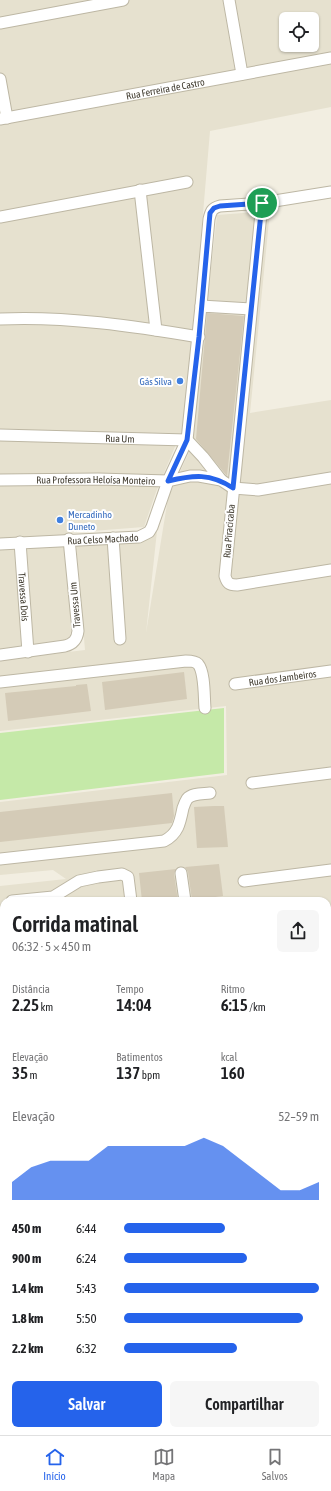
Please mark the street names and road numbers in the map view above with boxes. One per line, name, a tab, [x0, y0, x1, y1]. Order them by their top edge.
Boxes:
street label: Rua Ferreira de Castro	[125, 76, 206, 101]
street label: Rua Um	[105, 432, 135, 444]
street label: Rua Professora Heloísa Monteiro	[36, 473, 156, 486]
street label: Rua Piracicaba	[221, 503, 237, 558]
street label: Rua Celso Machado	[67, 532, 139, 546]
street label: Travessa Dois	[17, 572, 31, 622]
street label: Travessa Um	[68, 582, 82, 628]
street label: Rua dos Jambeiros	[248, 667, 318, 688]

